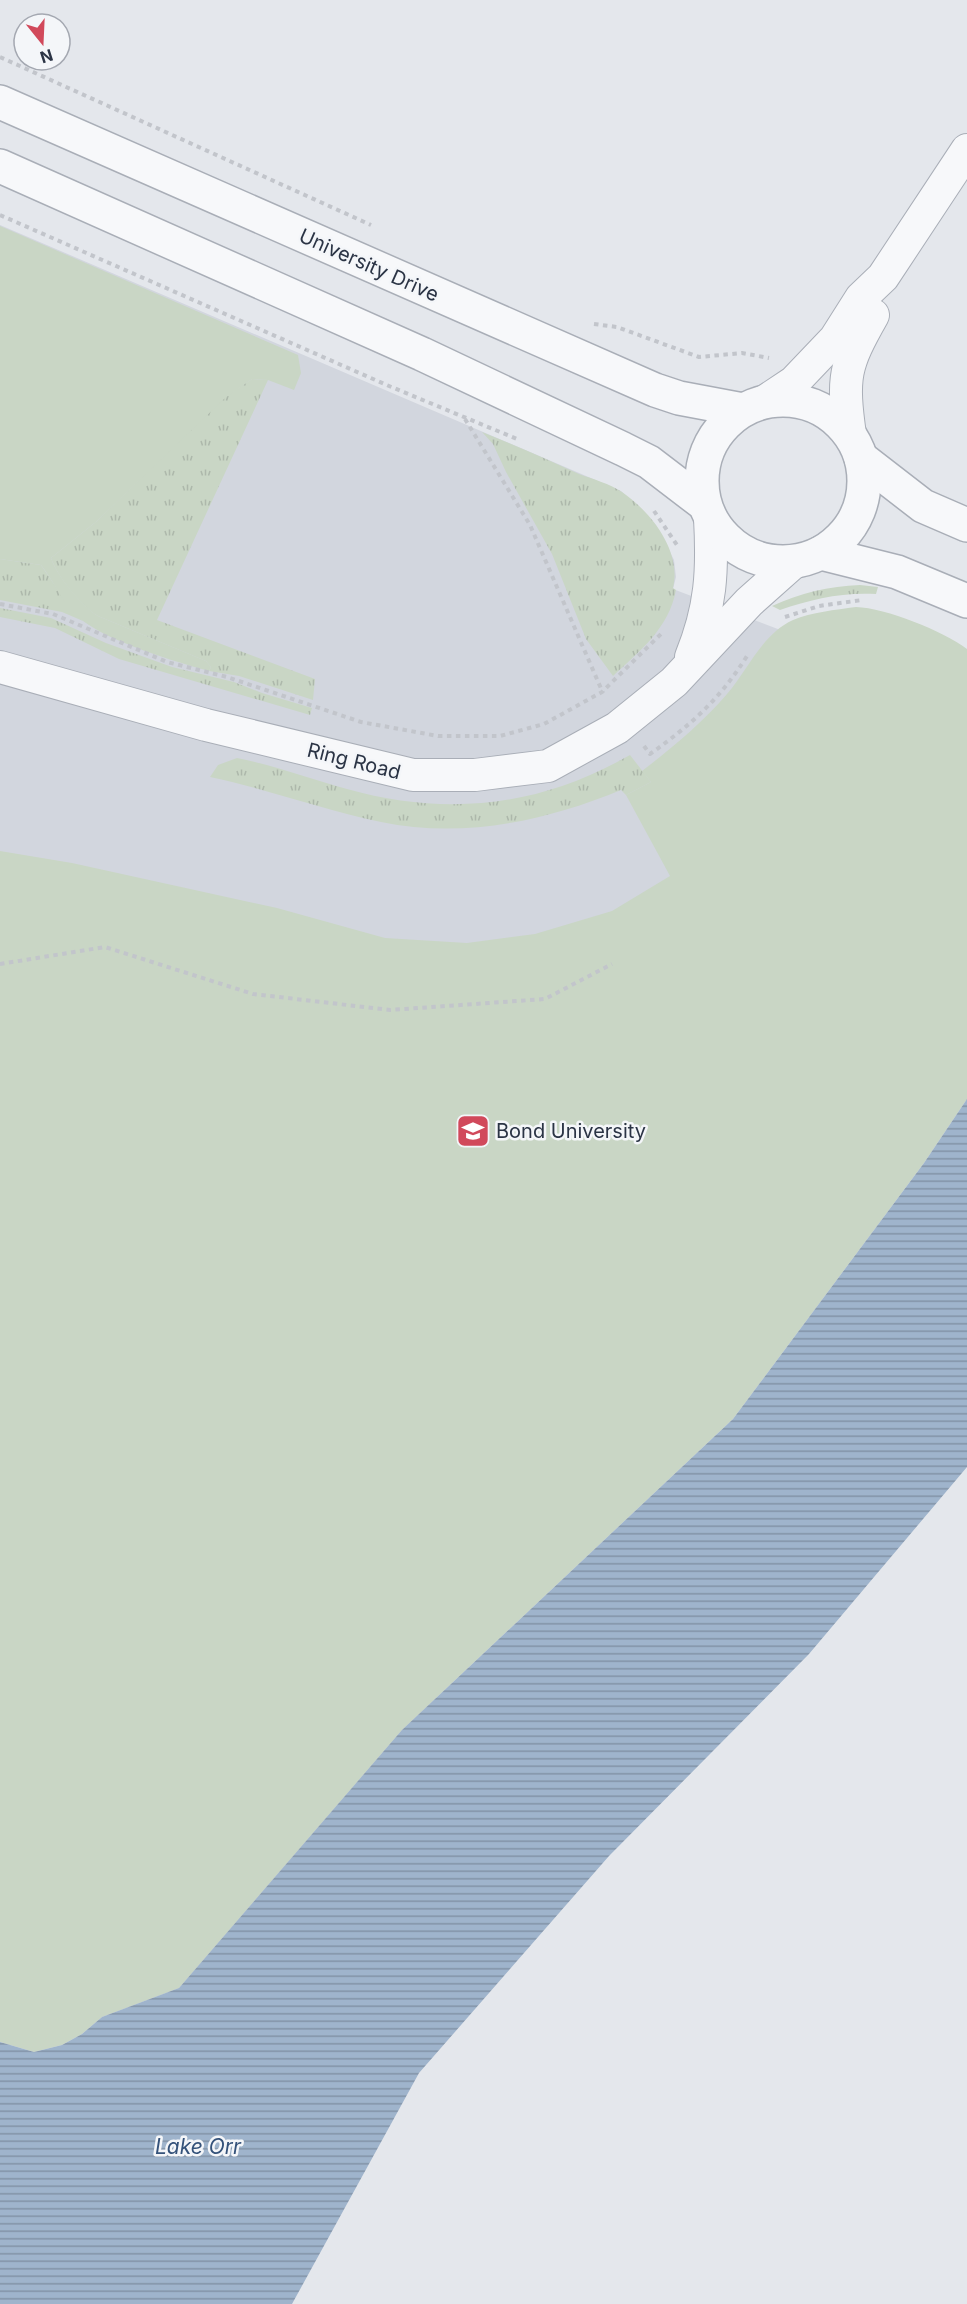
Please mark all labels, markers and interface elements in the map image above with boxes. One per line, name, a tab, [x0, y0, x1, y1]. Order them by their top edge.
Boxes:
north arrow	[12, 12, 72, 72]
text: N	[38, 45, 56, 68]
street label: University Drive	[295, 223, 443, 307]
street label: Ring Road	[305, 738, 403, 784]
school or university icon: Bond University	[455, 1113, 491, 1149]
place label: Bond University	[496, 1119, 646, 1143]
water label: Lake Orr	[155, 2134, 242, 2159]

